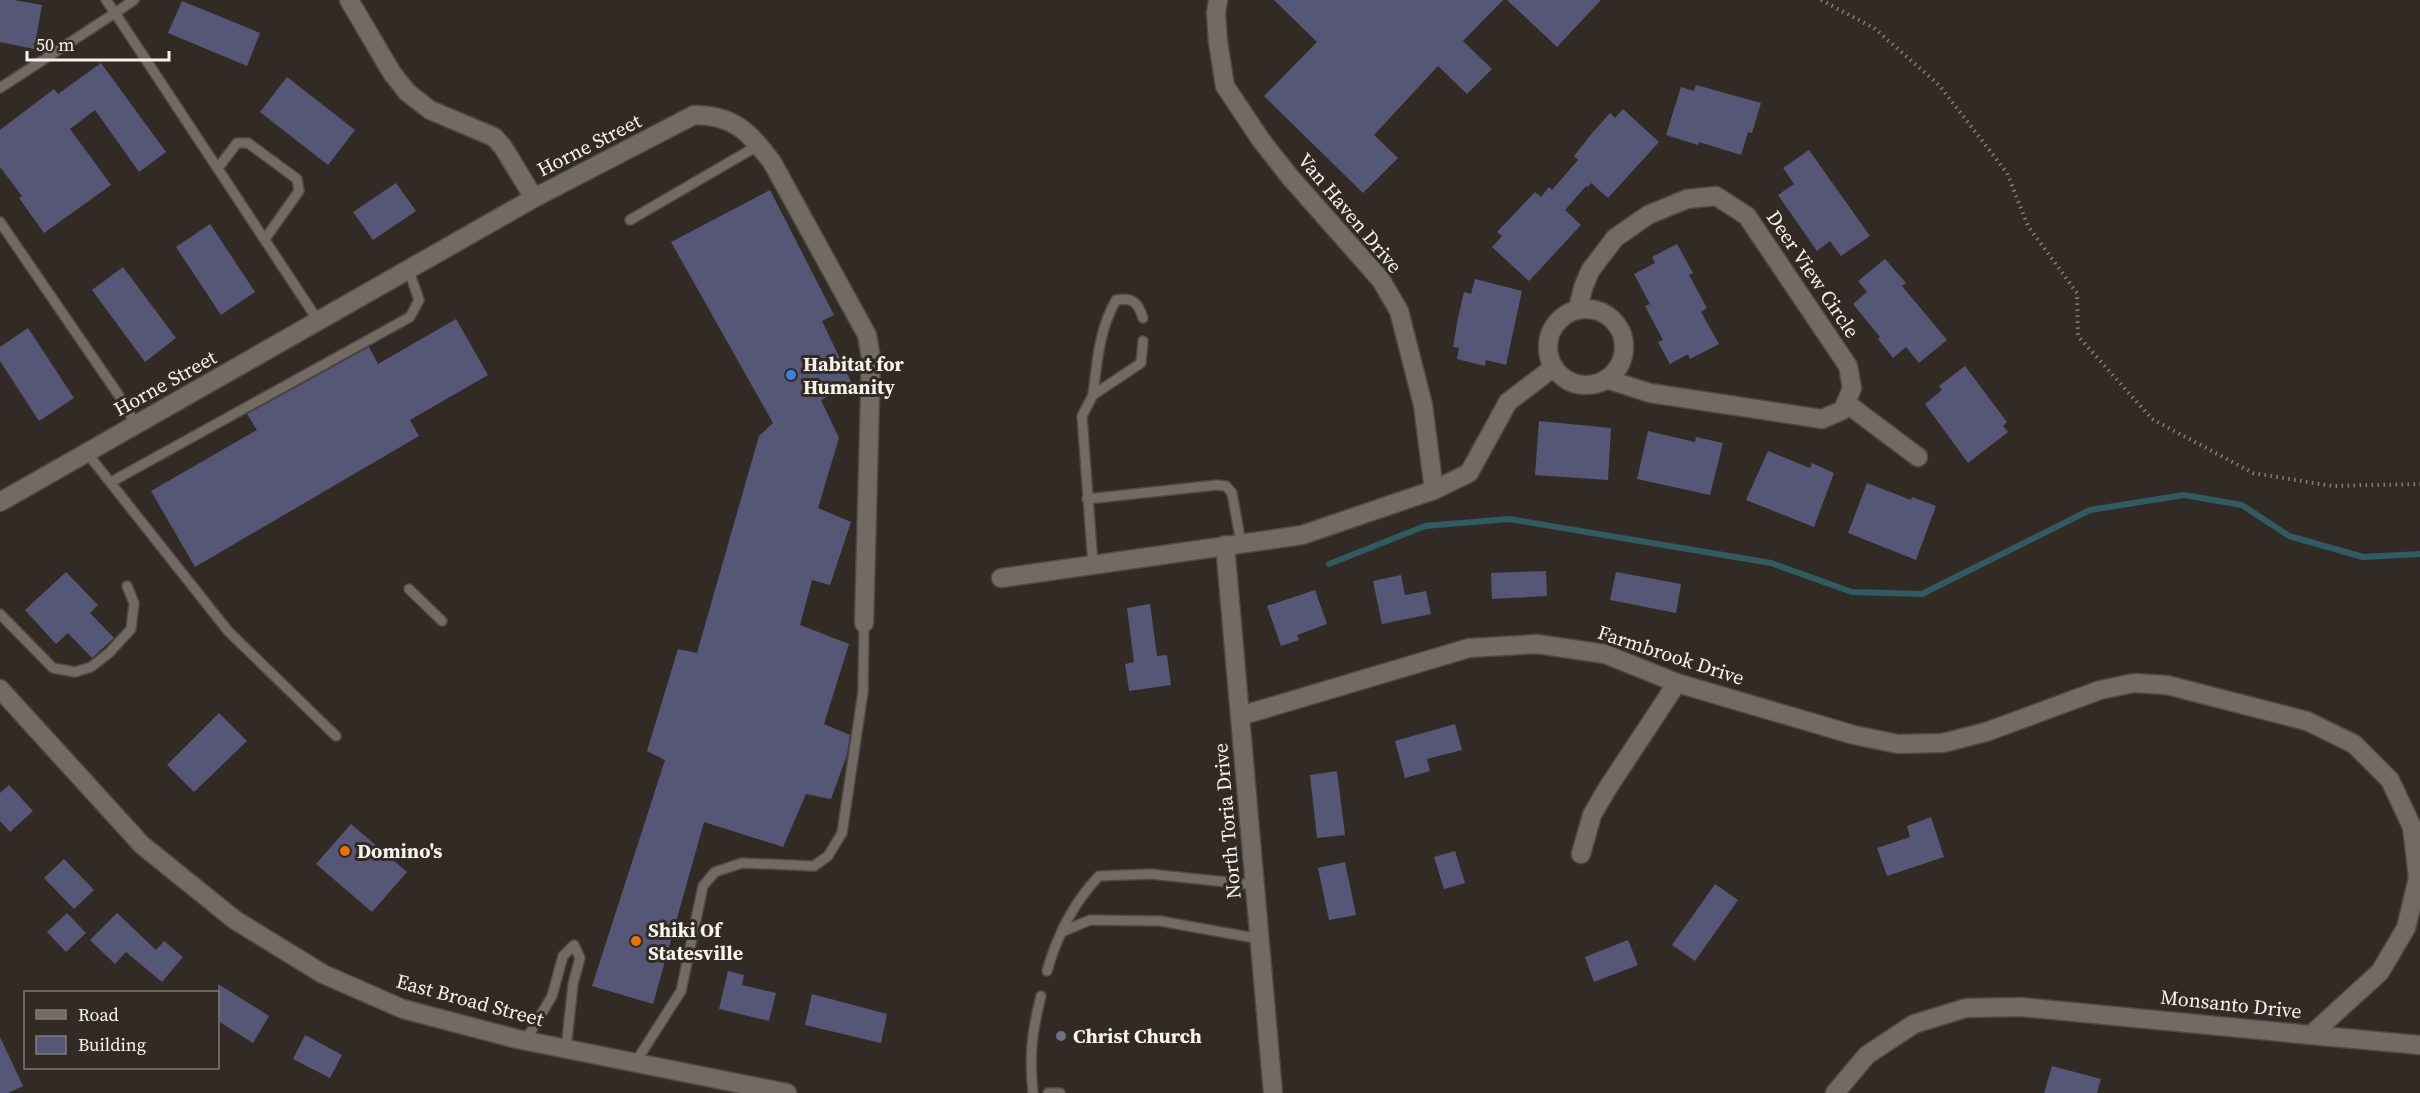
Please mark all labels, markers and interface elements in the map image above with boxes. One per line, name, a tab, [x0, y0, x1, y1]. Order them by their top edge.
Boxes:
scale bar	[27, 24, 170, 62]
text: 50 m	[36, 32, 74, 57]
street label: Horne Street	[532, 107, 646, 183]
street label: Van Haven Drive	[1291, 147, 1409, 279]
street label: Deer View Circle	[1760, 205, 1866, 343]
street label: Horne Street	[109, 343, 222, 423]
place label: Habitat for Humanity	[803, 350, 905, 401]
marker: Habitat for Humanity	[784, 368, 798, 382]
street label: Farmbrook Drive	[1594, 618, 1748, 692]
street label: North Toria Drive	[1206, 742, 1248, 900]
place label: Domino's	[357, 837, 442, 865]
marker: Domino's	[338, 844, 352, 858]
place label: Shiki Of Statesville	[648, 916, 743, 967]
marker: Shiki Of Statesville	[629, 934, 643, 948]
street label: East Broad Street	[393, 967, 547, 1033]
street label: Monsanto Drive	[2159, 983, 2303, 1025]
legend	[24, 991, 219, 1069]
text: Road	[78, 1002, 119, 1027]
place label: Christ Church	[1073, 1022, 1202, 1050]
marker: Christ Church	[1054, 1029, 1068, 1043]
text: Building	[78, 1032, 146, 1057]

